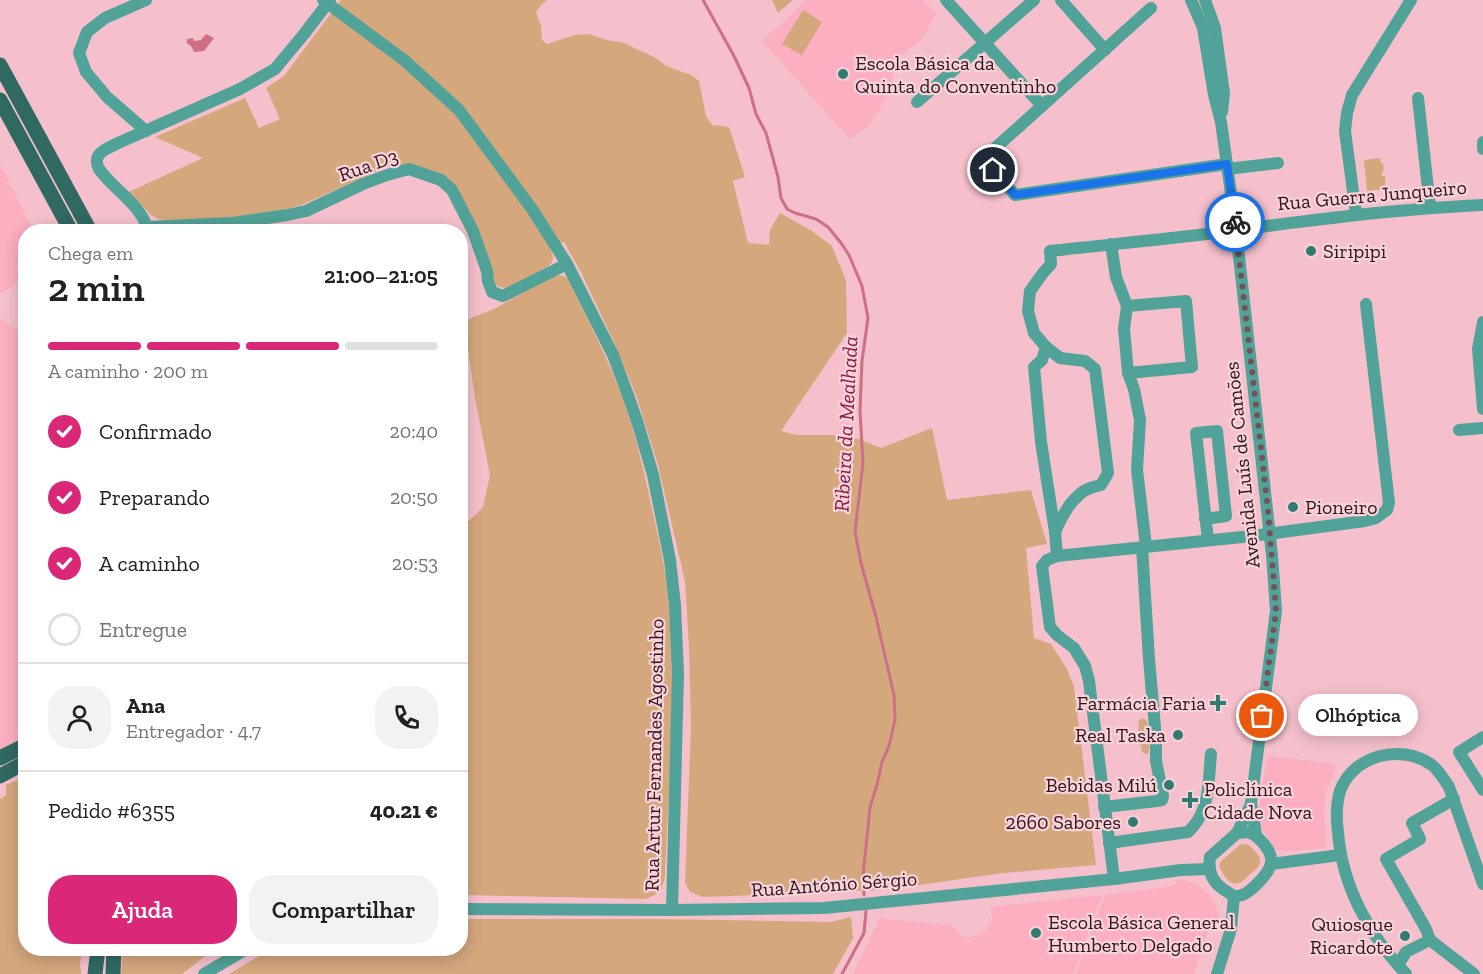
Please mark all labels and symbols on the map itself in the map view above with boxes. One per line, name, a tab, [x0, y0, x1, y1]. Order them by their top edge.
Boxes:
place label: Escola Básica da Quinta do Conventinho	[855, 51, 1056, 98]
marker: Escola Básica da Quinta do Conventinho	[836, 67, 850, 81]
street label: Rua D3	[335, 144, 401, 186]
pin	[967, 144, 1018, 195]
street label: Rua Guerra Junqueiro	[1276, 175, 1468, 215]
courier	[1205, 192, 1265, 252]
place label: Siripipi	[1323, 239, 1387, 263]
marker: Siripipi	[1304, 244, 1318, 258]
water label: Ribeira da Mealhada	[828, 335, 863, 513]
street label: Avenida Luís de Camões	[1219, 361, 1265, 569]
place label: Pioneiro	[1305, 495, 1377, 519]
marker: Pioneiro	[1286, 500, 1300, 514]
street label: Rua Artur Fernandes Agostinho	[640, 619, 668, 891]
pin	[1236, 690, 1287, 741]
place label: Farmácia Faria	[1077, 691, 1206, 715]
callout: Olhóptica	[1298, 695, 1418, 737]
marker: Farmácia Faria	[1211, 696, 1225, 710]
place label: Real Taska	[1075, 723, 1166, 747]
marker: Real Taska	[1171, 728, 1185, 742]
place label: Bebidas Milú	[1046, 773, 1157, 797]
place label: Policlínica Cidade Nova	[1204, 777, 1313, 824]
marker: Bebidas Milú	[1162, 778, 1176, 792]
marker: Policlínica Cidade Nova	[1181, 791, 1199, 809]
place label: 2660 Sabores	[1006, 810, 1121, 834]
marker: 2660 Sabores	[1126, 815, 1140, 829]
street label: Rua António Sérgio	[750, 866, 918, 902]
place label: Escola Básica General Humberto Delgado	[1048, 910, 1235, 957]
place label: Quiosque Ricardote	[1310, 912, 1393, 959]
marker: Escola Básica General Humberto Delgado	[1029, 926, 1043, 940]
marker: Quiosque Ricardote	[1398, 929, 1412, 943]

